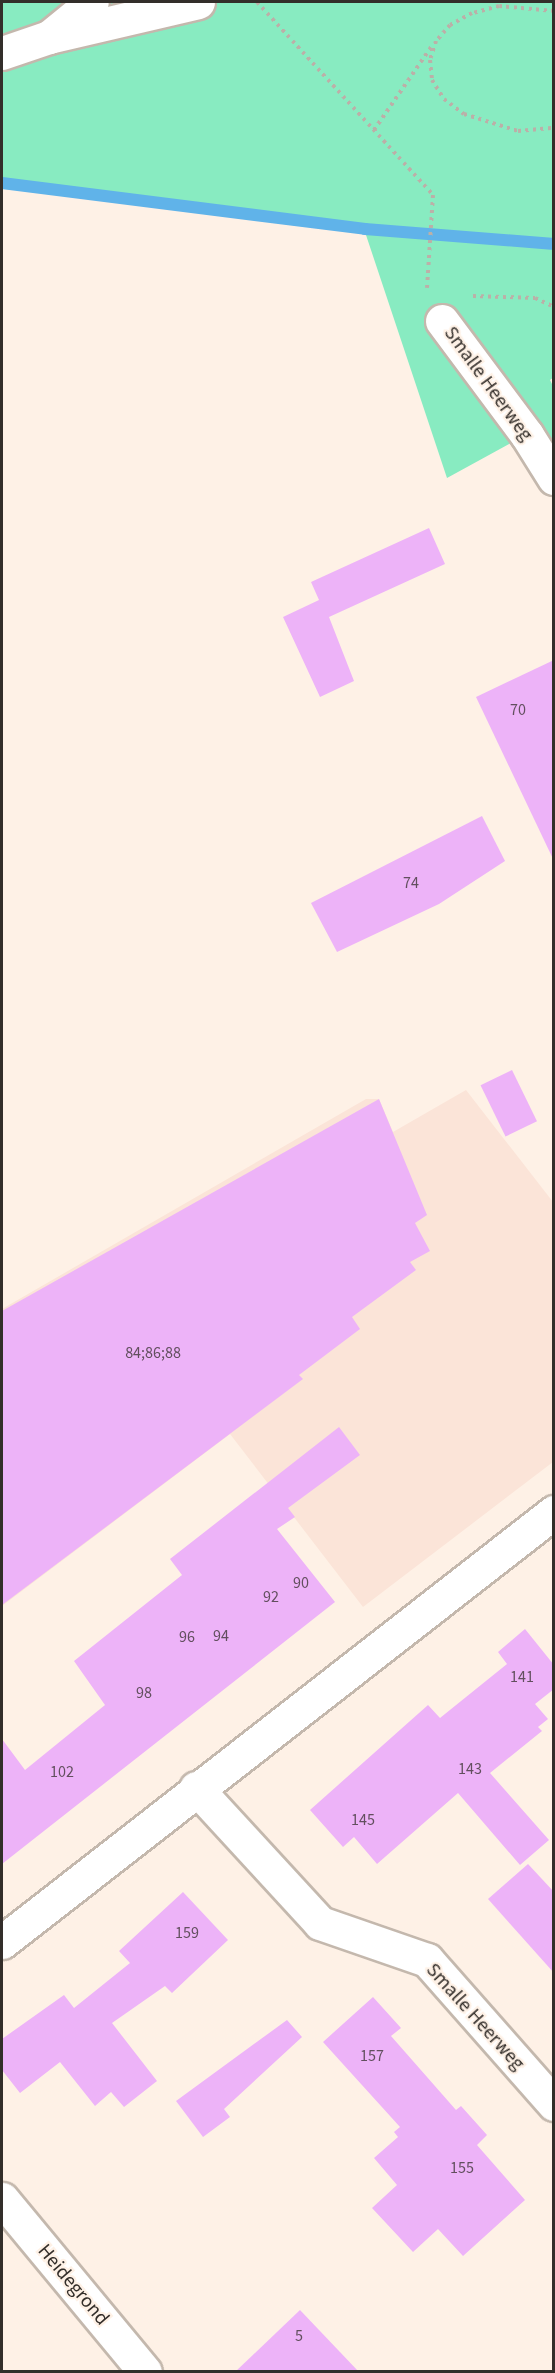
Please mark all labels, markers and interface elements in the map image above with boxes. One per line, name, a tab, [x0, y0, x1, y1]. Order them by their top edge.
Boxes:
street label: Smalle Heerweg	[438, 322, 538, 446]
house number: 70	[510, 700, 526, 720]
house number: 74	[403, 873, 419, 893]
house number: 84;86;88	[125, 1343, 181, 1363]
house number: 90	[293, 1573, 309, 1593]
house number: 92	[263, 1587, 279, 1607]
house number: 94	[213, 1626, 229, 1646]
house number: 96	[179, 1627, 195, 1647]
house number: 141	[510, 1667, 534, 1687]
house number: 98	[136, 1683, 152, 1703]
house number: 143	[458, 1759, 482, 1779]
house number: 102	[50, 1762, 74, 1782]
house number: 145	[351, 1810, 375, 1830]
house number: 159	[175, 1923, 199, 1943]
street label: Smalle Heerweg	[421, 1959, 529, 2075]
house number: 157	[360, 2046, 384, 2066]
house number: 155	[450, 2158, 474, 2178]
street label: Heidegrond	[32, 2240, 114, 2330]
house number: 5	[295, 2326, 303, 2346]

